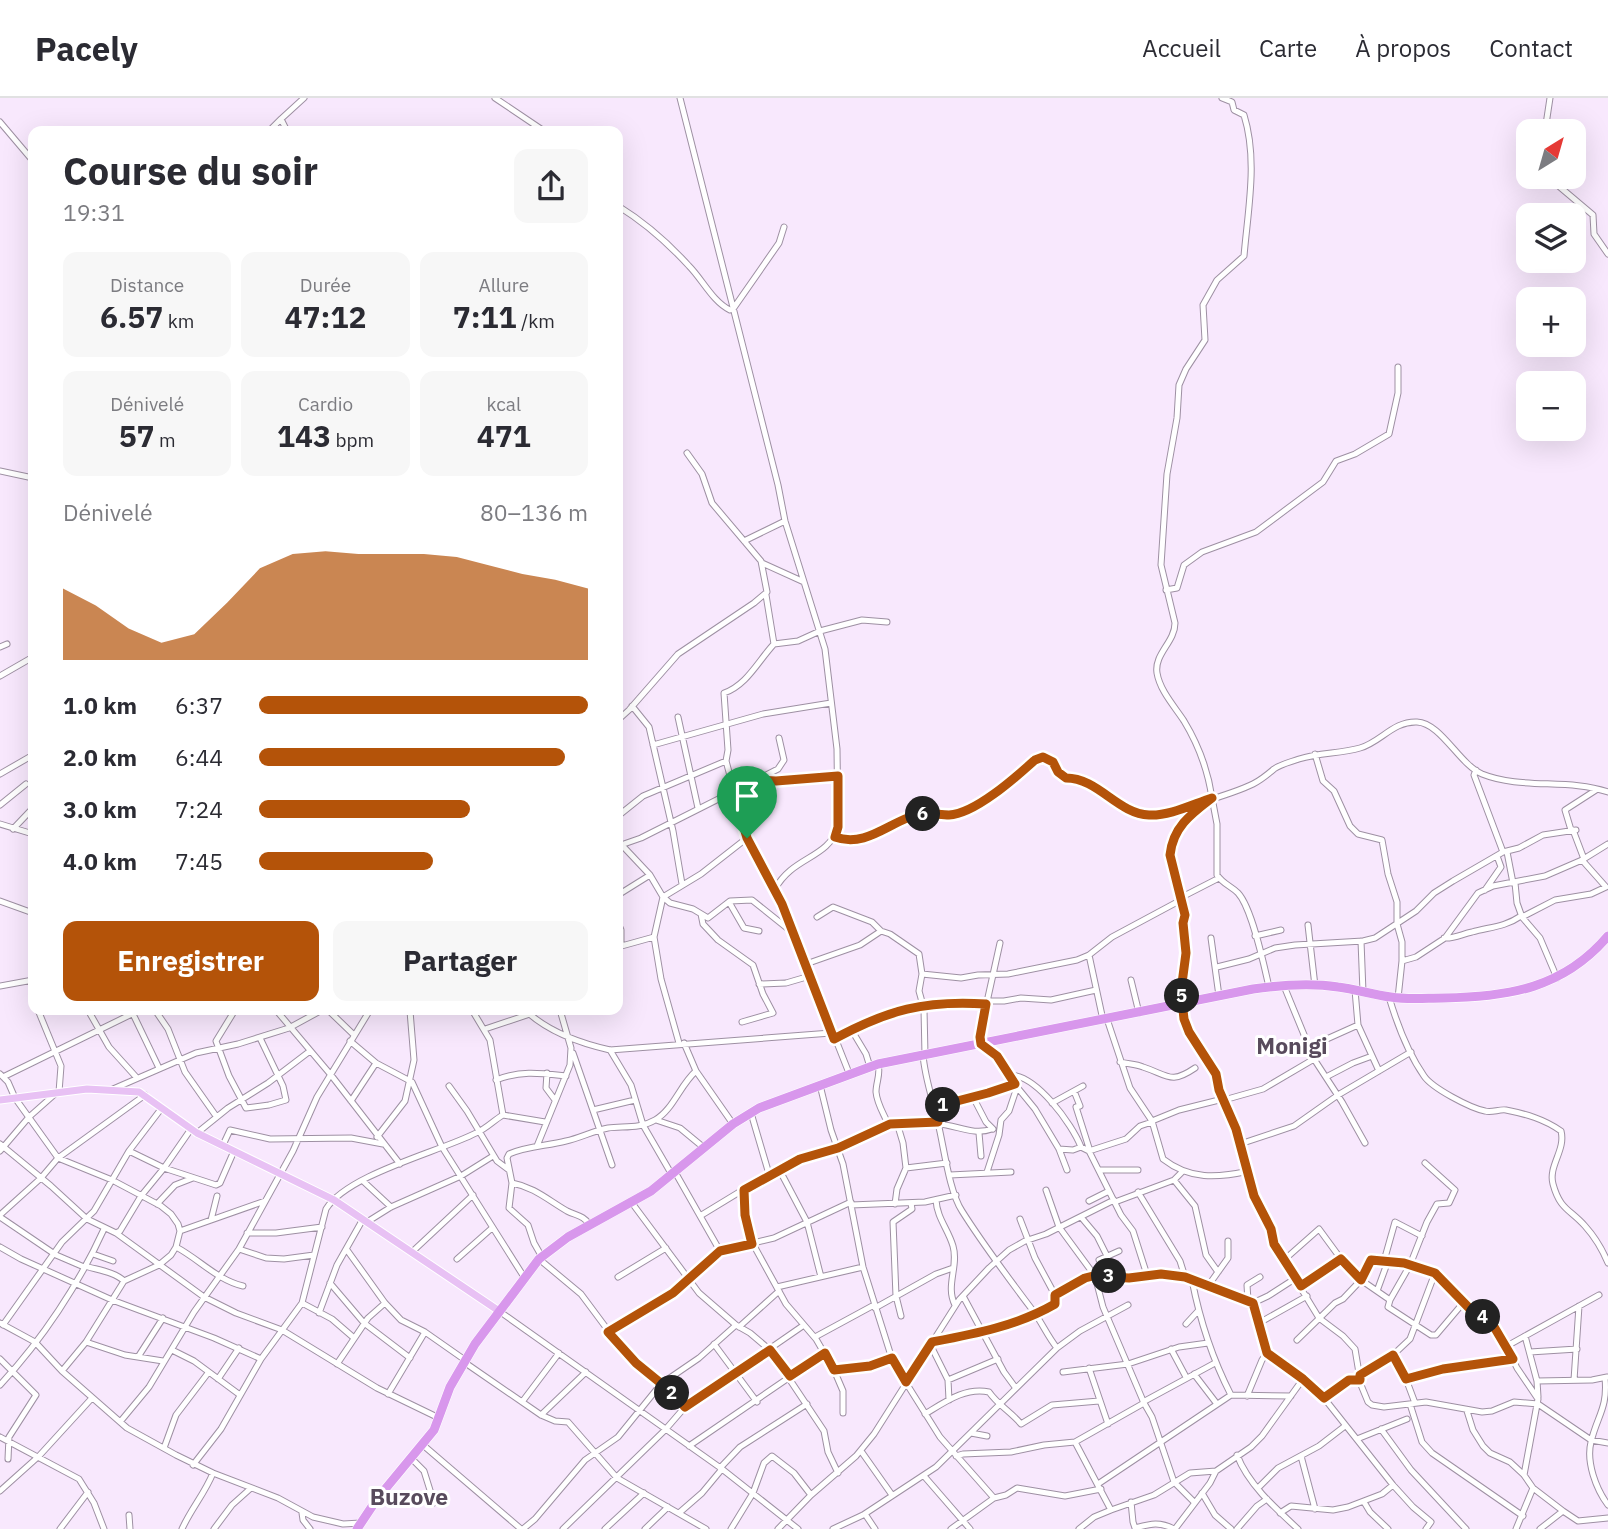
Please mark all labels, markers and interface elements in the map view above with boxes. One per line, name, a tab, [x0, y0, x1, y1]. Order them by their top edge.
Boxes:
text: Pacely	[35, 27, 138, 70]
text: Accueil	[1142, 32, 1221, 64]
text: Carte	[1259, 32, 1317, 64]
text: À propos	[1355, 32, 1451, 64]
text: Contact	[1489, 32, 1573, 64]
north arrow	[1516, 119, 1586, 189]
map controls	[1516, 119, 1586, 441]
text: Course du soir	[63, 146, 318, 195]
button: share	[514, 149, 588, 223]
text: 19:31	[63, 197, 125, 227]
button: layers	[1516, 203, 1586, 273]
text: Distance	[110, 273, 184, 297]
text: Durée	[300, 273, 351, 297]
text: Allure	[479, 273, 529, 297]
button: +	[1516, 287, 1586, 357]
text: 6.57	[100, 297, 163, 336]
text: 47:12	[285, 297, 366, 336]
text: 7:11	[453, 297, 517, 336]
text: km	[163, 309, 194, 333]
text: /km	[517, 309, 555, 333]
button: −	[1516, 371, 1586, 441]
text: Dénivelé	[110, 392, 184, 416]
text: Cardio	[298, 392, 353, 416]
text: kcal	[487, 392, 521, 416]
text: 57	[119, 416, 155, 455]
text: 143	[277, 416, 331, 455]
text: 471	[477, 416, 531, 455]
text: m	[155, 428, 176, 452]
text: bpm	[331, 428, 374, 452]
text: Dénivelé	[63, 497, 153, 527]
text: 80–136 m	[480, 497, 588, 527]
text: 1.0 km	[63, 690, 137, 720]
text: 6:37	[175, 690, 223, 720]
text: 2.0 km	[63, 742, 137, 772]
text: 6:44	[175, 742, 223, 772]
pin	[717, 766, 777, 838]
icon: arrive	[728, 777, 766, 815]
text: 3.0 km	[63, 794, 137, 824]
text: 7:24	[175, 794, 223, 824]
pin: 6	[906, 796, 940, 832]
text: 6	[917, 801, 928, 825]
text: 4.0 km	[63, 846, 137, 876]
text: 7:45	[175, 846, 223, 876]
button: Enregistrer	[63, 921, 319, 1001]
button: Partager	[333, 921, 588, 1001]
pin: 5	[1164, 978, 1200, 1014]
text: 5	[1176, 983, 1187, 1007]
district label: Monigi	[1256, 1030, 1328, 1060]
pin: 1	[926, 1088, 960, 1122]
text: 1	[937, 1092, 948, 1116]
pin: 3	[1092, 1258, 1126, 1294]
text: 3	[1103, 1263, 1114, 1287]
pin: 4	[1466, 1300, 1500, 1334]
text: 4	[1477, 1304, 1488, 1328]
pin: 2	[654, 1376, 690, 1410]
text: 2	[666, 1380, 677, 1404]
district label: Buzove	[370, 1481, 448, 1511]

